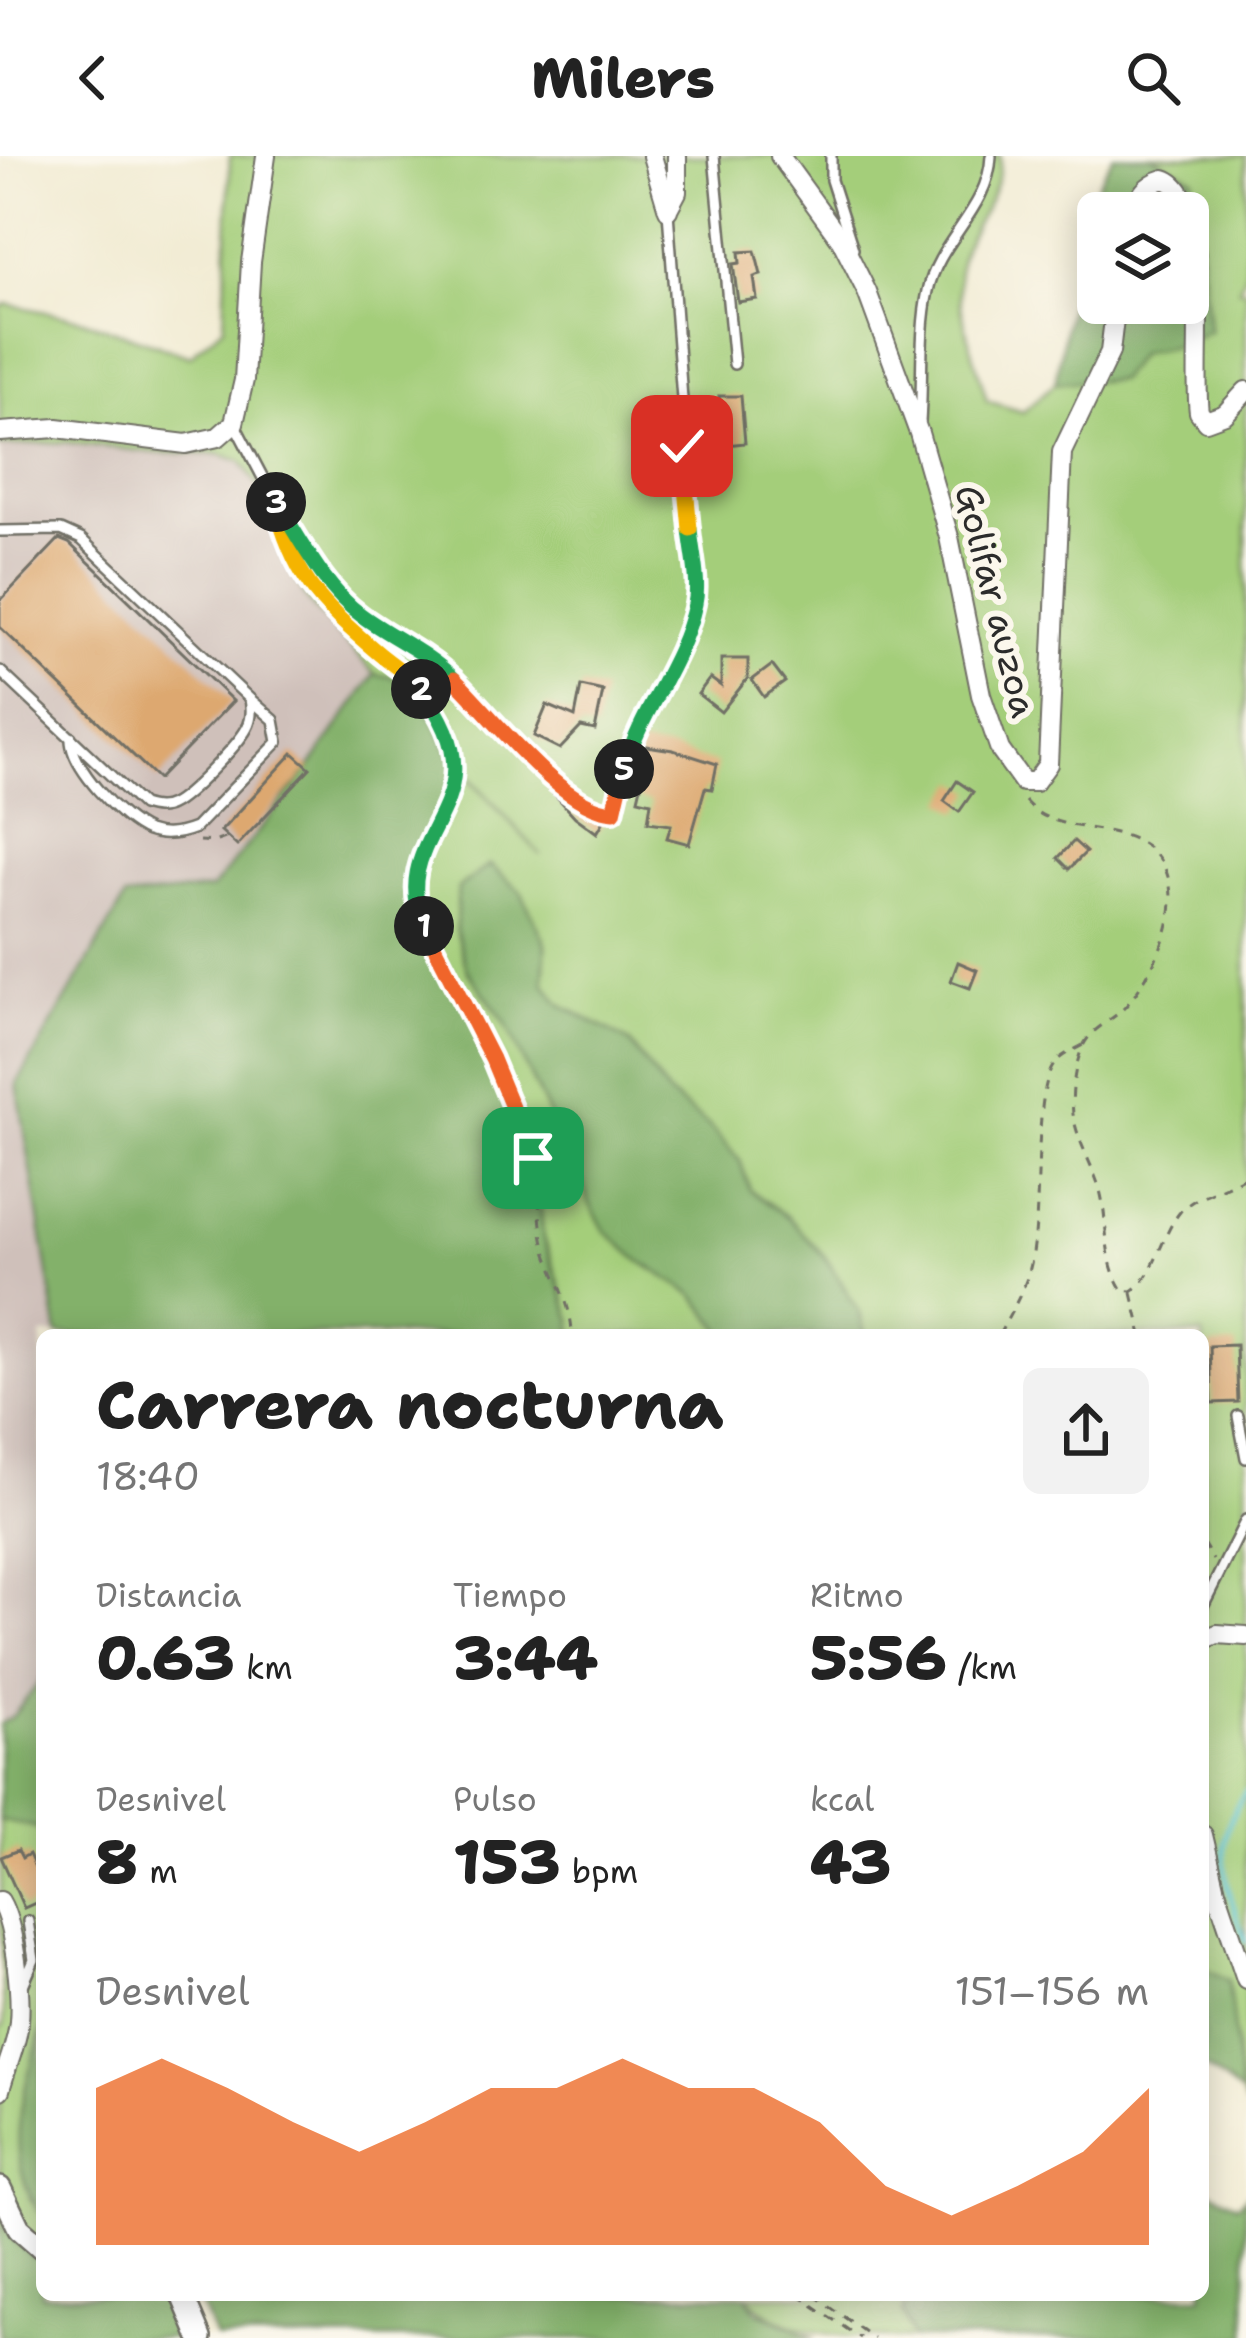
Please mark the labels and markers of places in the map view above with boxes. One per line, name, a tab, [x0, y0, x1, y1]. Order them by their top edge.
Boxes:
pin	[631, 395, 733, 497]
pin: 3	[246, 472, 306, 532]
pin: 2	[391, 659, 451, 719]
pin: 5	[594, 739, 654, 799]
pin: 1	[394, 896, 454, 956]
pin	[482, 1107, 584, 1209]

